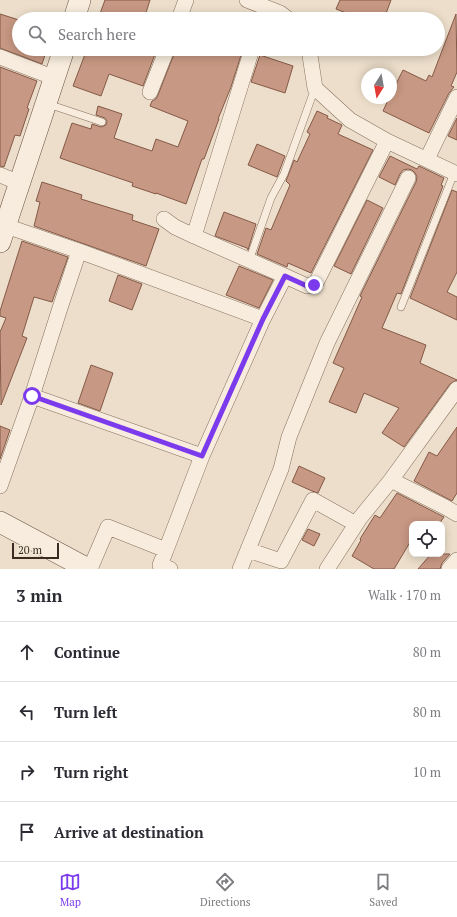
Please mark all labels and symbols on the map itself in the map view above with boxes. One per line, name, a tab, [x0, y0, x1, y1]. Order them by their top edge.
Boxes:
north arrow	[361, 68, 397, 104]
route end	[305, 276, 323, 294]
route start	[23, 387, 41, 405]
scale bar	[12, 541, 59, 560]

